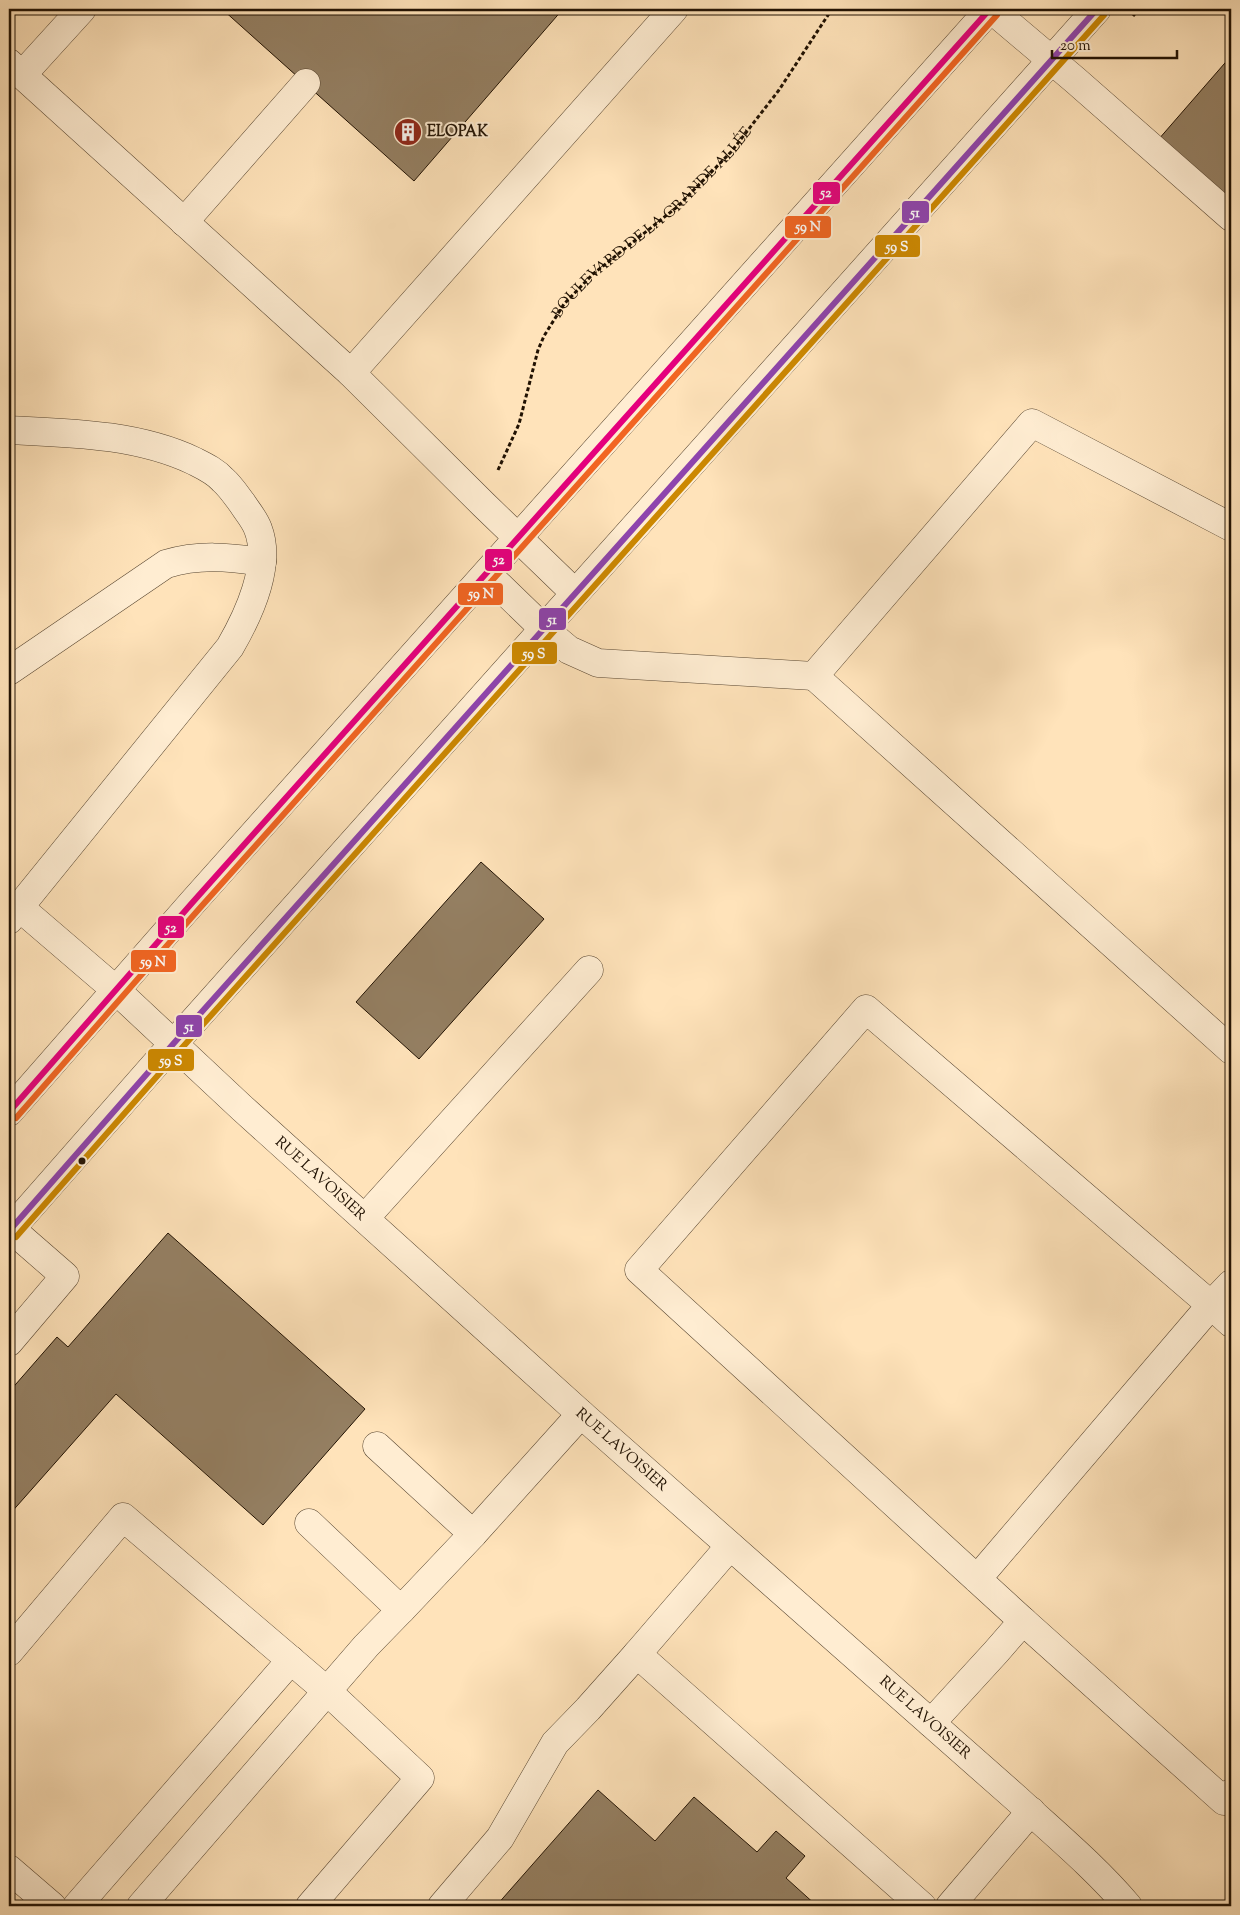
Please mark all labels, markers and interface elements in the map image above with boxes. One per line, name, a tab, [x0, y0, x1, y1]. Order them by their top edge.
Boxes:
scale bar	[1052, 28, 1178, 60]
text: 20 m	[1060, 36, 1091, 57]
building icon: ELOPAK	[393, 117, 423, 147]
place label: ELOPAK	[427, 122, 488, 143]
street label: BOULEVARD DE LA GRANDE-ALLÉE	[547, 123, 757, 322]
line badge: 52	[812, 181, 841, 205]
text: 52	[819, 184, 832, 204]
line badge: 51	[901, 200, 930, 224]
text: 51	[909, 204, 920, 224]
line badge: 59 N	[784, 215, 832, 239]
text: 59 N	[794, 218, 821, 238]
line badge: 59 S	[874, 234, 921, 258]
text: 59 S	[885, 238, 908, 258]
line badge: 52	[484, 548, 513, 572]
text: 52	[492, 551, 505, 571]
line badge: 59 N	[457, 582, 504, 606]
text: 59 N	[467, 585, 494, 605]
line badge: 51	[538, 607, 567, 631]
text: 51	[546, 611, 557, 631]
line badge: 59 S	[511, 641, 558, 665]
text: 59 S	[522, 645, 545, 665]
line badge: 52	[157, 915, 185, 939]
text: 52	[164, 919, 177, 939]
line badge: 59 N	[130, 949, 177, 973]
text: 59 N	[139, 953, 166, 973]
line badge: 51	[175, 1014, 203, 1038]
text: 51	[183, 1018, 194, 1038]
line badge: 59 S	[147, 1048, 195, 1072]
text: 59 S	[159, 1052, 182, 1072]
street label: RUE LAVOISIER	[270, 1132, 371, 1226]
unlabelled marker	[77, 1156, 87, 1166]
street label: RUE LAVOISIER	[571, 1403, 672, 1496]
street label: RUE LAVOISIER	[874, 1671, 976, 1764]

